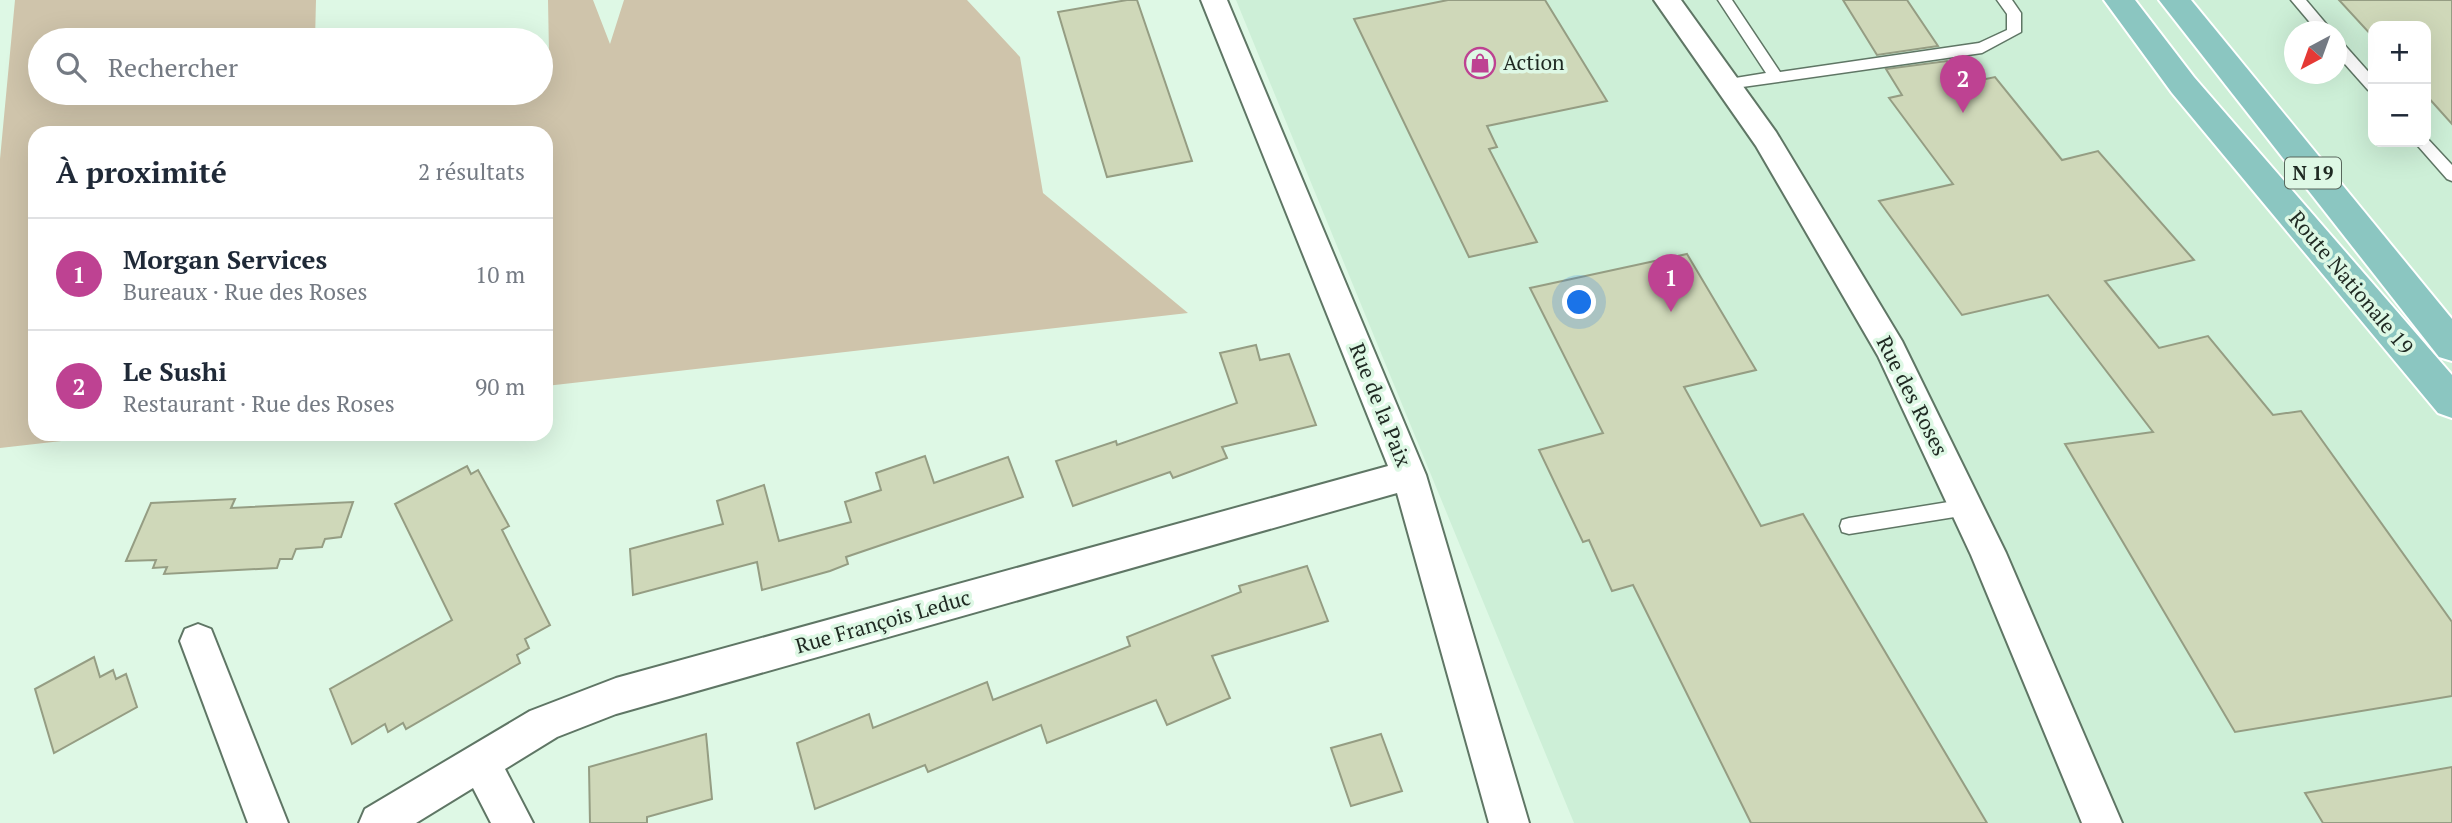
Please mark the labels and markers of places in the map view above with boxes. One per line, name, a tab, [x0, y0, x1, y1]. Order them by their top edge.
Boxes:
shop icon: Action	[1463, 46, 1497, 80]
place label: Action	[1503, 48, 1565, 76]
pin: 2	[1940, 55, 1986, 113]
pin: 1	[1648, 254, 1694, 312]

